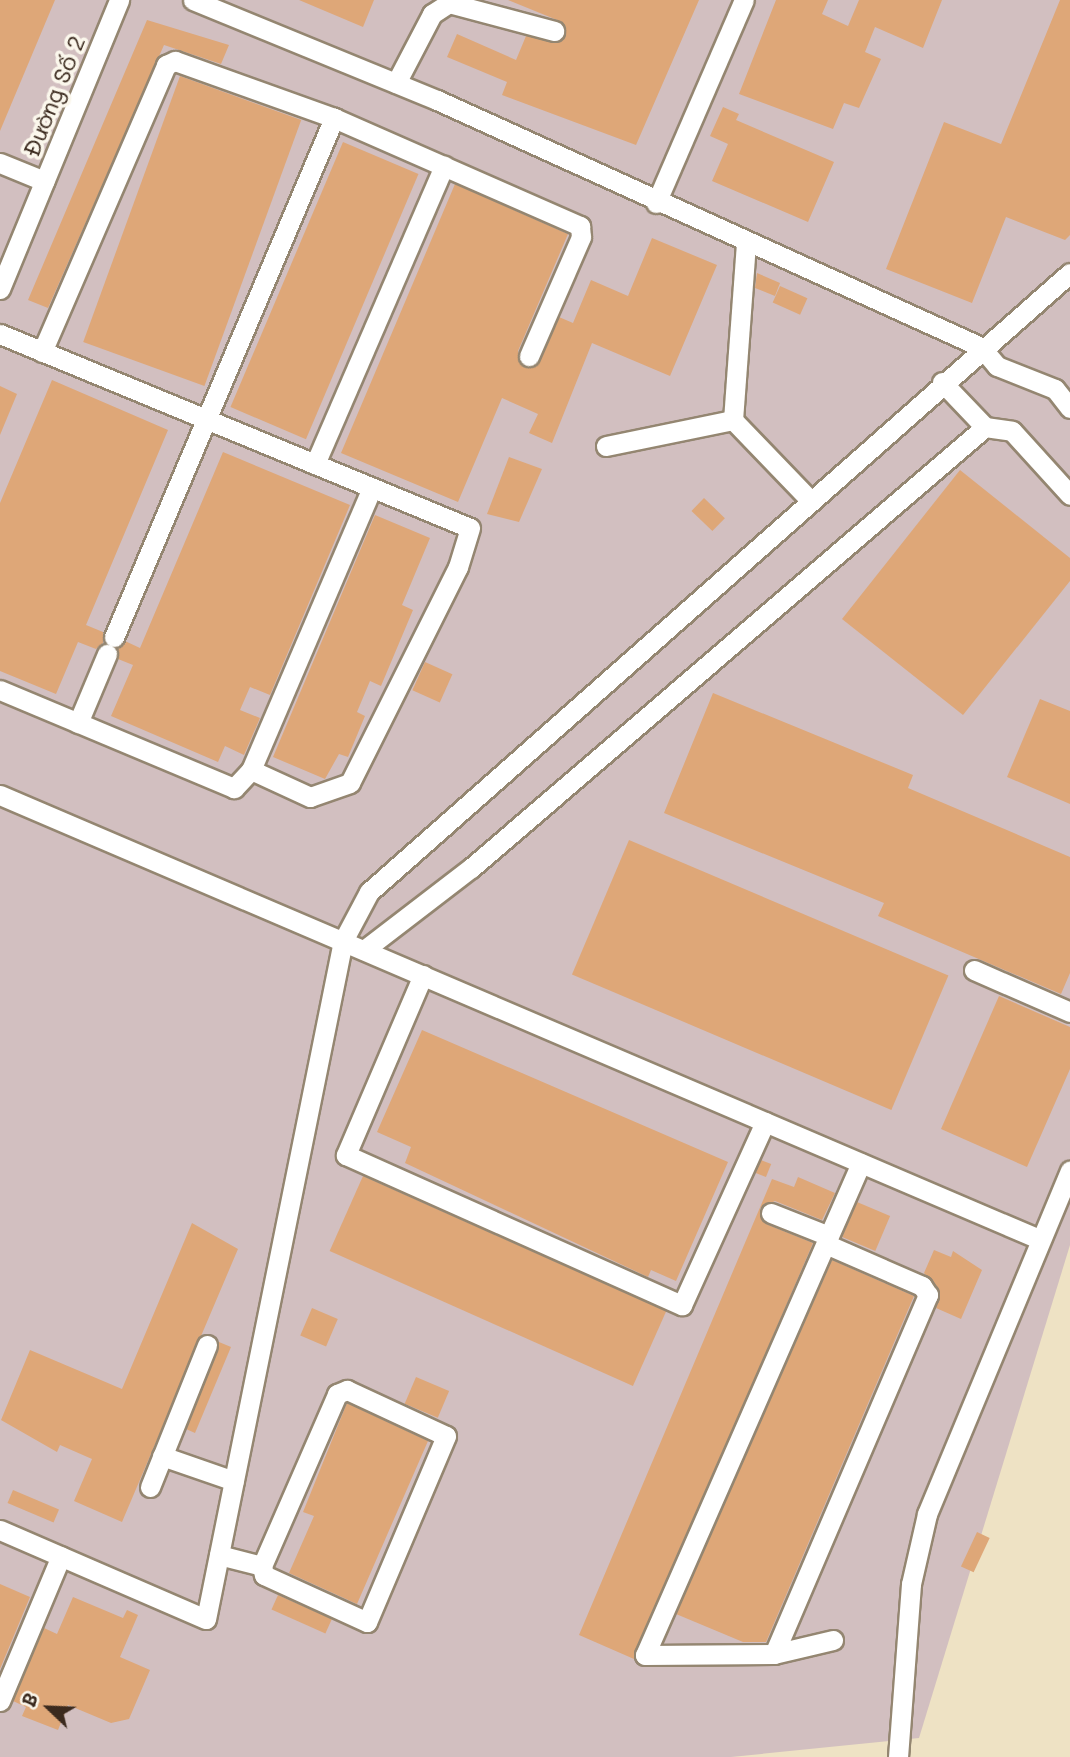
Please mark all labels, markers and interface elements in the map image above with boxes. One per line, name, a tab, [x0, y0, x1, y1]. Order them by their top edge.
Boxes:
street label: Đường Số 2	[16, 31, 90, 161]
north arrow	[14, 1673, 84, 1743]
text: B	[15, 1689, 43, 1710]

